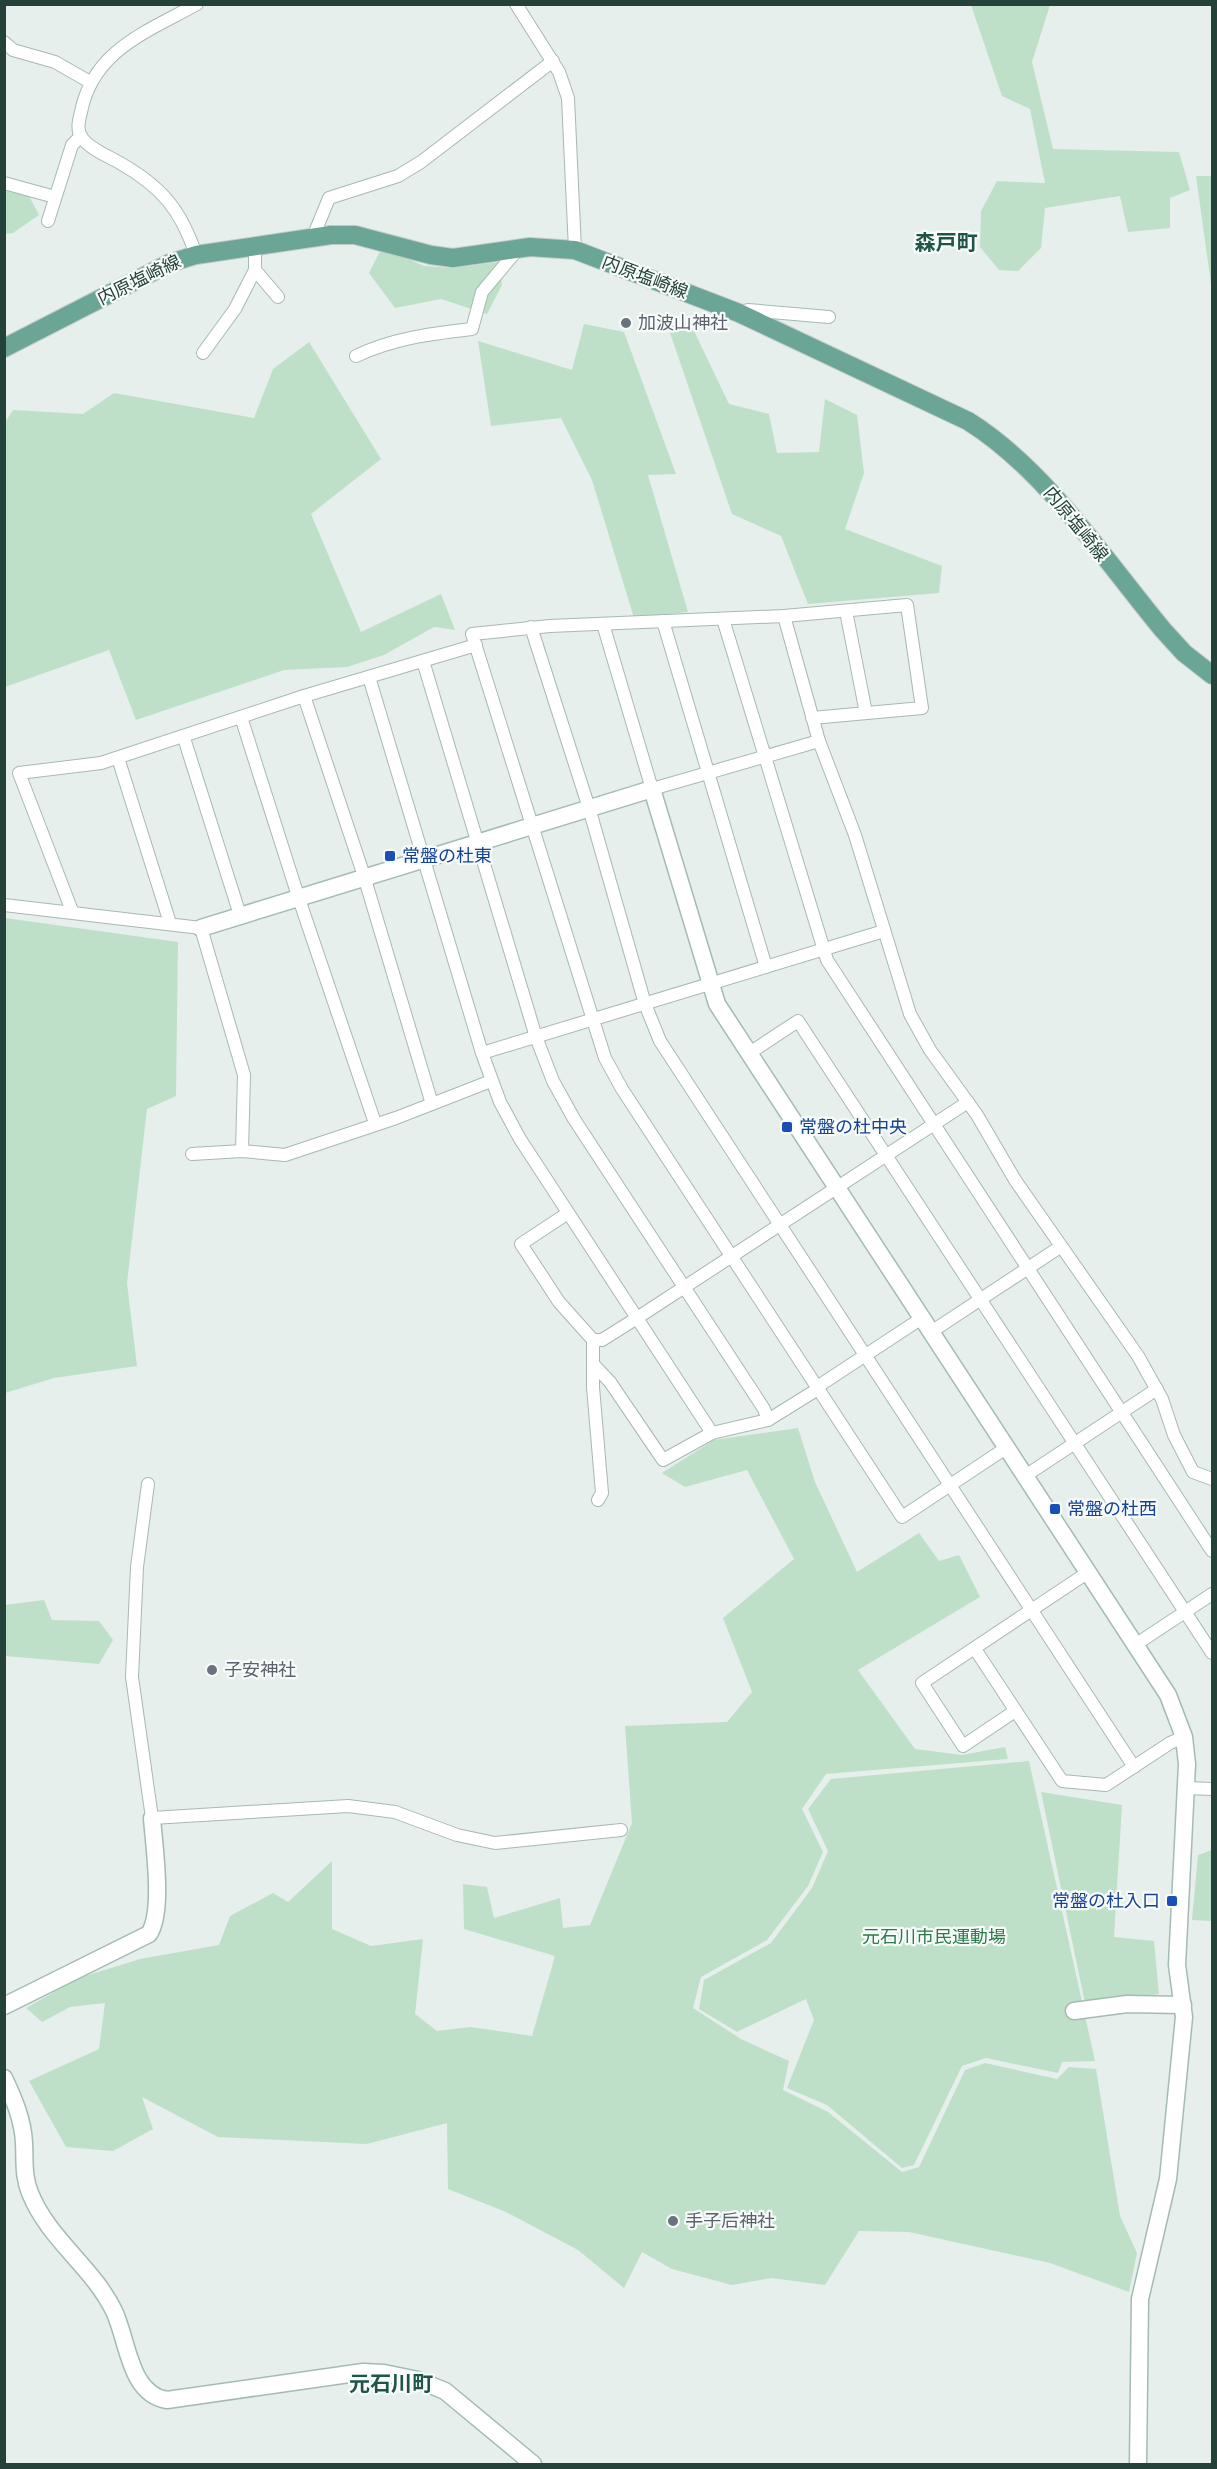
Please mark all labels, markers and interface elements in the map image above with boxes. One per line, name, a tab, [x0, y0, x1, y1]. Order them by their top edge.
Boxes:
district label: 森戸町	[915, 230, 978, 255]
street label: 内原塩崎線	[94, 250, 184, 310]
street label: 内原塩崎線	[599, 251, 691, 303]
place label: 加波山神社	[638, 312, 728, 334]
marker: 加波山神社	[619, 316, 633, 330]
street label: 内原塩崎線	[1039, 482, 1113, 566]
place label: 常盤の杜東	[402, 845, 492, 867]
marker: 常盤の杜東	[383, 849, 397, 863]
place label: 常盤の杜中央	[799, 1116, 907, 1138]
marker: 常盤の杜中央	[780, 1120, 794, 1134]
place label: 常盤の杜西	[1067, 1498, 1157, 1520]
marker: 常盤の杜西	[1048, 1502, 1062, 1516]
place label: 子安神社	[224, 1659, 296, 1681]
marker: 子安神社	[205, 1663, 219, 1677]
place label: 常盤の杜入口	[1052, 1890, 1160, 1912]
marker: 常盤の杜入口	[1165, 1894, 1179, 1908]
park label: 元石川市民運動場	[862, 1926, 1006, 1948]
place label: 手子后神社	[685, 2210, 775, 2232]
marker: 手子后神社	[666, 2214, 680, 2228]
district label: 元石川町	[349, 2371, 433, 2396]

